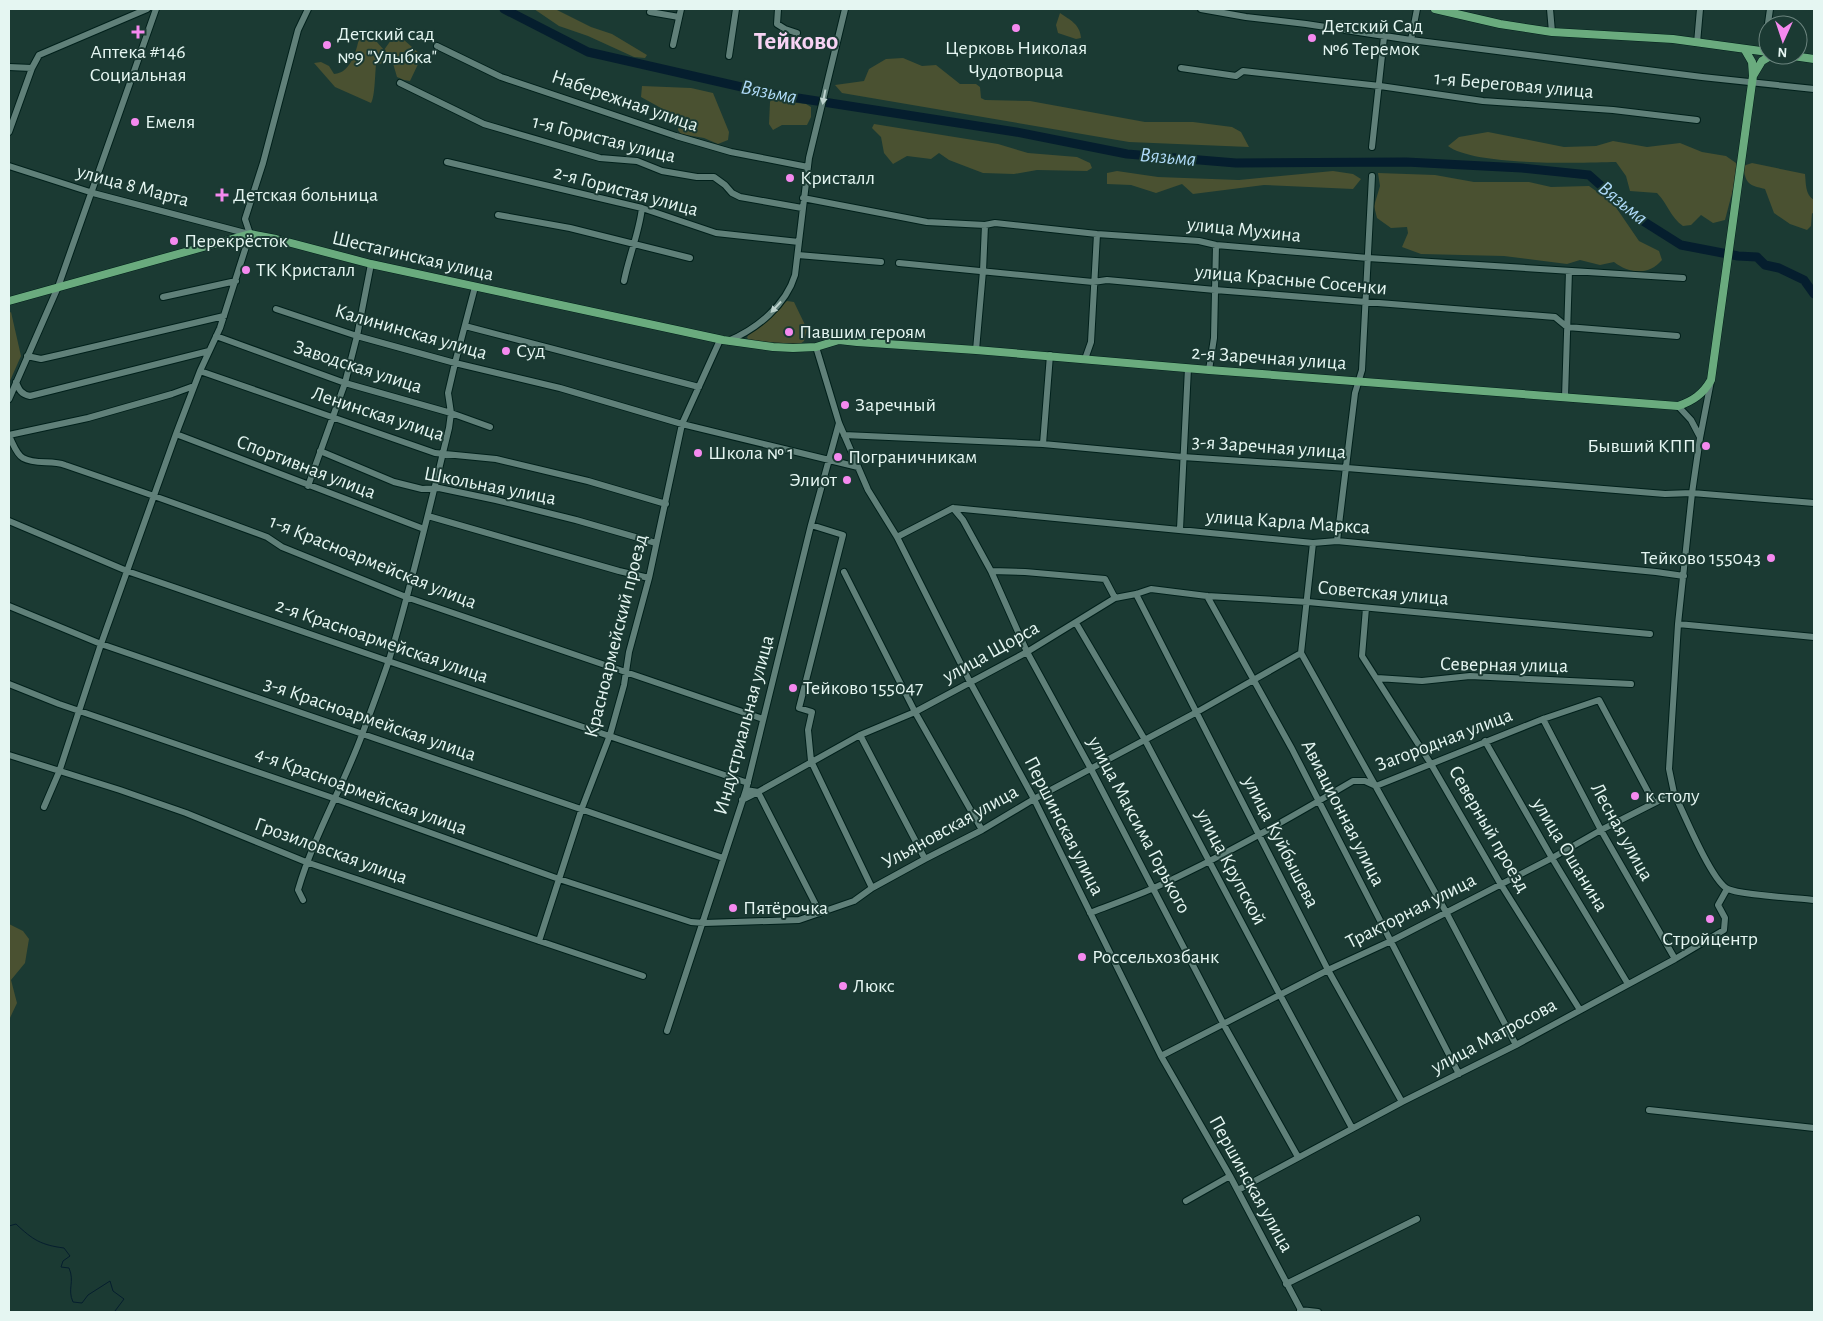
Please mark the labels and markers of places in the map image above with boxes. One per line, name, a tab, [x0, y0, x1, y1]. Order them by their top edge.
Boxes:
place label: Детский Сад №6 Теремок	[1322, 16, 1423, 59]
marker: Церковь Николая Чудотворца	[1010, 22, 1022, 34]
place label: Детский сад №9 "Улыбка"	[337, 24, 437, 67]
marker: Аптека #146 Социальная	[132, 26, 144, 38]
marker: Детский Сад №6 Теремок	[1306, 32, 1318, 44]
place label: Церковь Николая Чудотворца	[945, 38, 1087, 81]
marker: Детский сад №9 "Улыбка"	[321, 39, 333, 51]
place label: Аптека #146 Социальная	[89, 42, 187, 85]
place label: Емеля	[145, 112, 195, 132]
marker: Емеля	[129, 116, 141, 128]
place label: Кристалл	[800, 168, 875, 188]
marker: Кристалл	[784, 172, 796, 184]
place label: Детская больница	[233, 185, 378, 205]
marker: Детская больница	[215, 188, 229, 202]
place label: Перекрёсток	[184, 231, 288, 251]
marker: Перекрёсток	[168, 235, 180, 247]
place label: ТК Кристалл	[256, 260, 355, 280]
marker: ТК Кристалл	[240, 264, 252, 276]
place label: Павшим героям	[799, 322, 926, 342]
marker: Павшим героям	[783, 326, 795, 338]
place label: Суд	[516, 341, 545, 361]
marker: Суд	[500, 345, 512, 357]
place label: Заречный	[855, 395, 936, 415]
marker: Заречный	[839, 399, 851, 411]
place label: Бывший КПП	[1587, 436, 1696, 456]
marker: Бывший КПП	[1700, 440, 1712, 452]
place label: Школа № 1	[708, 443, 794, 463]
marker: Школа № 1	[692, 447, 704, 459]
place label: Пограничникам	[848, 447, 977, 467]
marker: Пограничникам	[832, 451, 844, 463]
place label: Элиот	[789, 470, 838, 490]
marker: Элиот	[841, 474, 853, 486]
place label: Тейково 155043	[1641, 548, 1761, 568]
marker: Тейково 155043	[1765, 552, 1777, 564]
place label: Тейково 155047	[803, 678, 923, 698]
marker: Тейково 155047	[787, 682, 799, 694]
place label: к столу	[1645, 786, 1700, 806]
marker: к столу	[1629, 790, 1641, 802]
place label: Пятёрочка	[743, 898, 828, 918]
marker: Пятёрочка	[727, 902, 739, 914]
marker: Стройцентр	[1704, 913, 1716, 925]
place label: Стройцентр	[1662, 929, 1758, 949]
place label: Россельхозбанк	[1092, 947, 1219, 967]
marker: Россельхозбанк	[1076, 951, 1088, 963]
place label: Люкс	[853, 976, 895, 996]
marker: Люкс	[837, 980, 849, 992]

